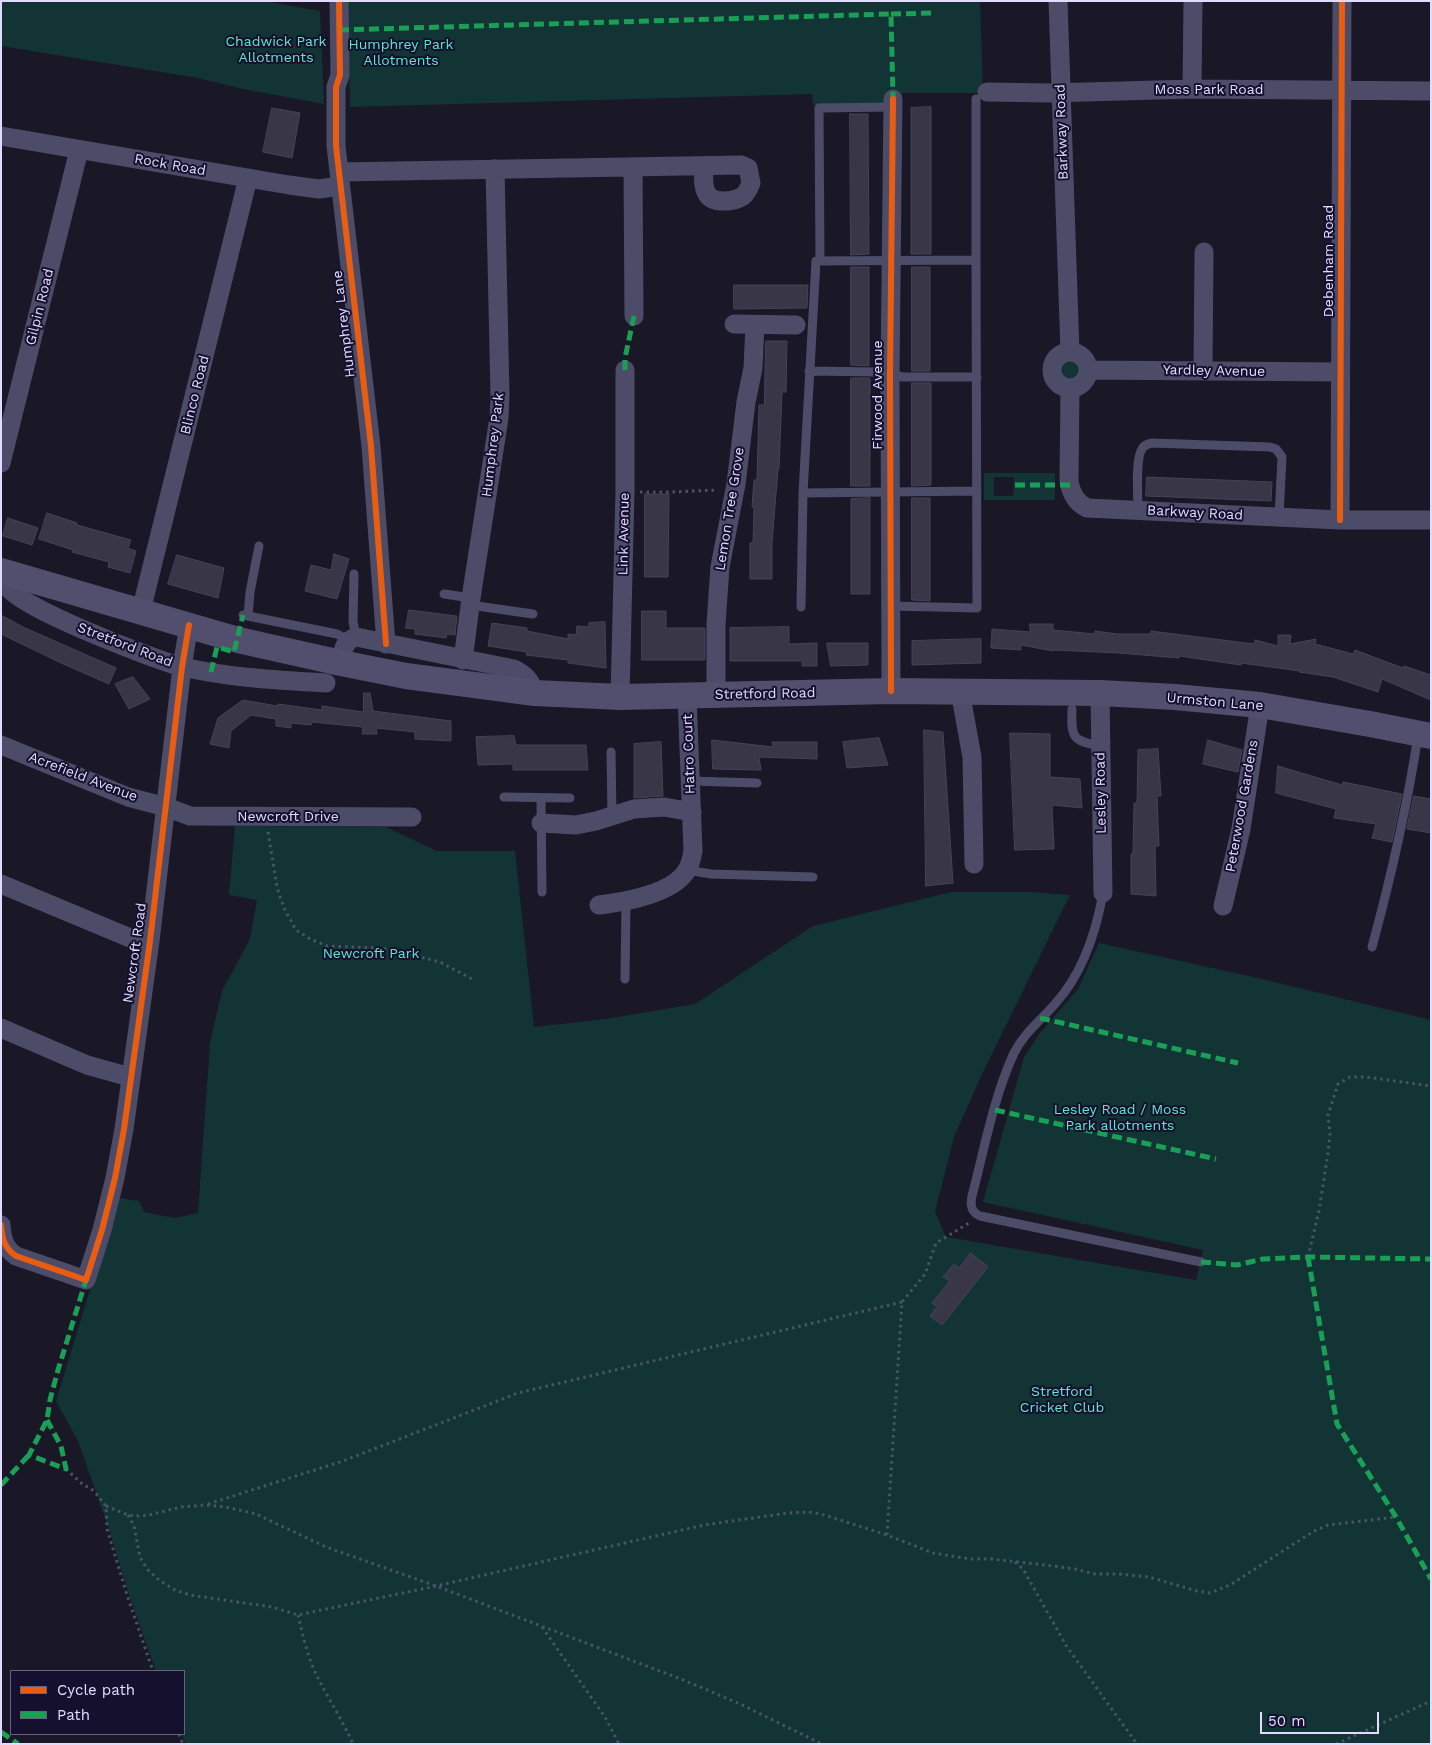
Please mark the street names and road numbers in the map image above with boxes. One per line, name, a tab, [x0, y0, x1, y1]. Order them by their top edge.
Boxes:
street label: Moss Park Road	[1155, 82, 1263, 98]
street label: Barkway Road	[1052, 84, 1072, 180]
street label: Rock Road	[133, 150, 207, 180]
street label: Debenham Road	[1321, 205, 1337, 317]
street label: Gilpin Road	[22, 267, 58, 347]
street label: Humphrey Lane	[329, 269, 359, 379]
street label: Firwood Avenue	[870, 340, 886, 450]
street label: Blinco Road	[177, 354, 213, 436]
street label: Yardley Avenue	[1163, 362, 1265, 380]
street label: Humphrey Park	[478, 392, 508, 498]
street label: Lemon Tree Grove	[712, 446, 748, 572]
street label: Link Avenue	[615, 492, 633, 576]
street label: Barkway Road	[1147, 502, 1243, 524]
street label: Stretford Road	[75, 619, 175, 671]
street label: Stretford Road	[715, 685, 815, 703]
street label: Urmston Lane	[1166, 689, 1264, 715]
street label: Hatro Court	[679, 714, 699, 794]
street label: Peterwood Gardens	[1222, 738, 1262, 874]
street label: Acrefield Avenue	[26, 749, 140, 805]
street label: Lesley Road	[1092, 752, 1110, 834]
street label: Newcroft Drive	[237, 809, 339, 825]
street label: Newcroft Road	[120, 902, 150, 1004]

